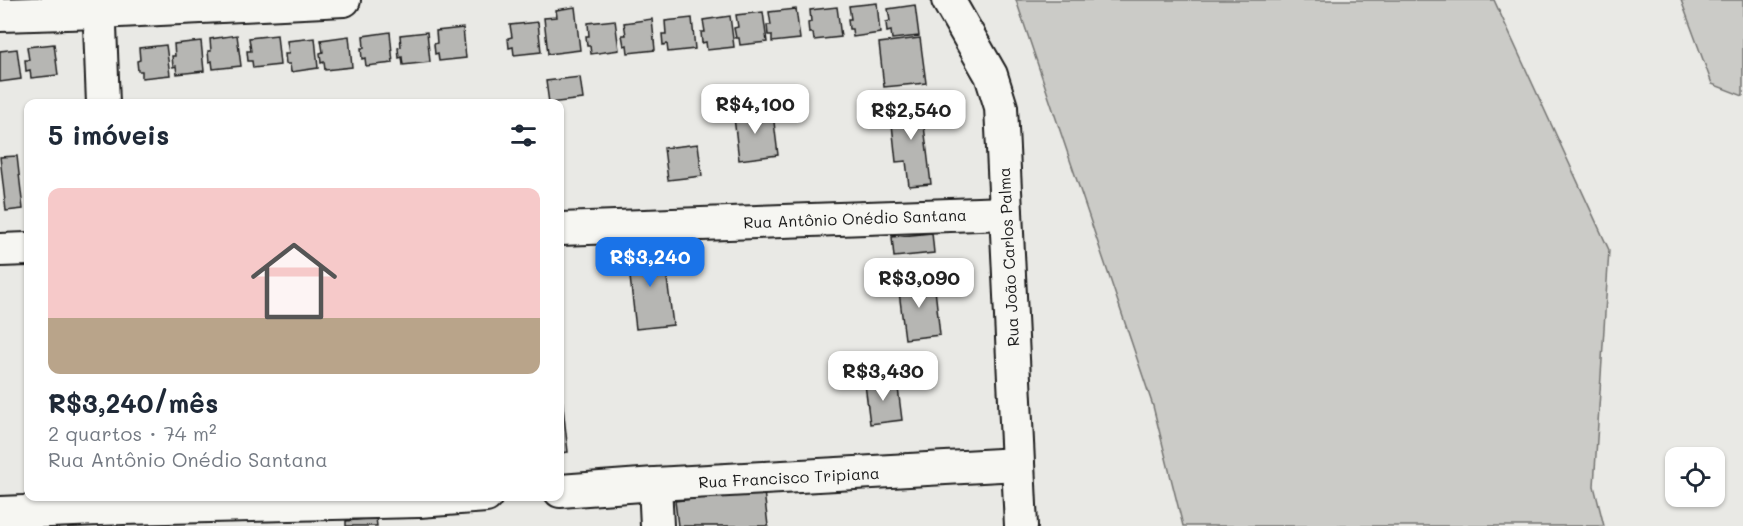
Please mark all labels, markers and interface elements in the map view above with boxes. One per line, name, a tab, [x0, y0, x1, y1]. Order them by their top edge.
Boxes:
pin: R$4,100	[700, 84, 810, 135]
text: R$4,100	[715, 90, 795, 116]
pin: R$2,540	[856, 90, 966, 141]
text: R$2,540	[871, 96, 951, 122]
text: 5 imóveis	[48, 118, 169, 152]
icon: filters	[507, 119, 540, 152]
street label: Rua João Carlos Palma	[993, 167, 1023, 347]
street label: Rua Antônio Onédio Santana	[743, 204, 967, 232]
icon: home	[240, 227, 348, 335]
pin: R$3,240	[595, 237, 705, 288]
text: R$3,240	[609, 243, 691, 269]
pin: R$3,090	[864, 258, 974, 309]
text: R$3,090	[878, 264, 960, 290]
pin: R$3,430	[828, 351, 938, 402]
text: R$3,430	[842, 357, 924, 383]
text: R$3,240/mês	[48, 386, 218, 420]
text: 2 quartos · 74 m²	[48, 420, 216, 446]
text: Rua Antônio Onédio Santana	[48, 446, 328, 472]
map controls	[1665, 447, 1725, 507]
button: locate	[1665, 447, 1725, 507]
street label: Rua Francisco Tripiana	[698, 462, 880, 492]

